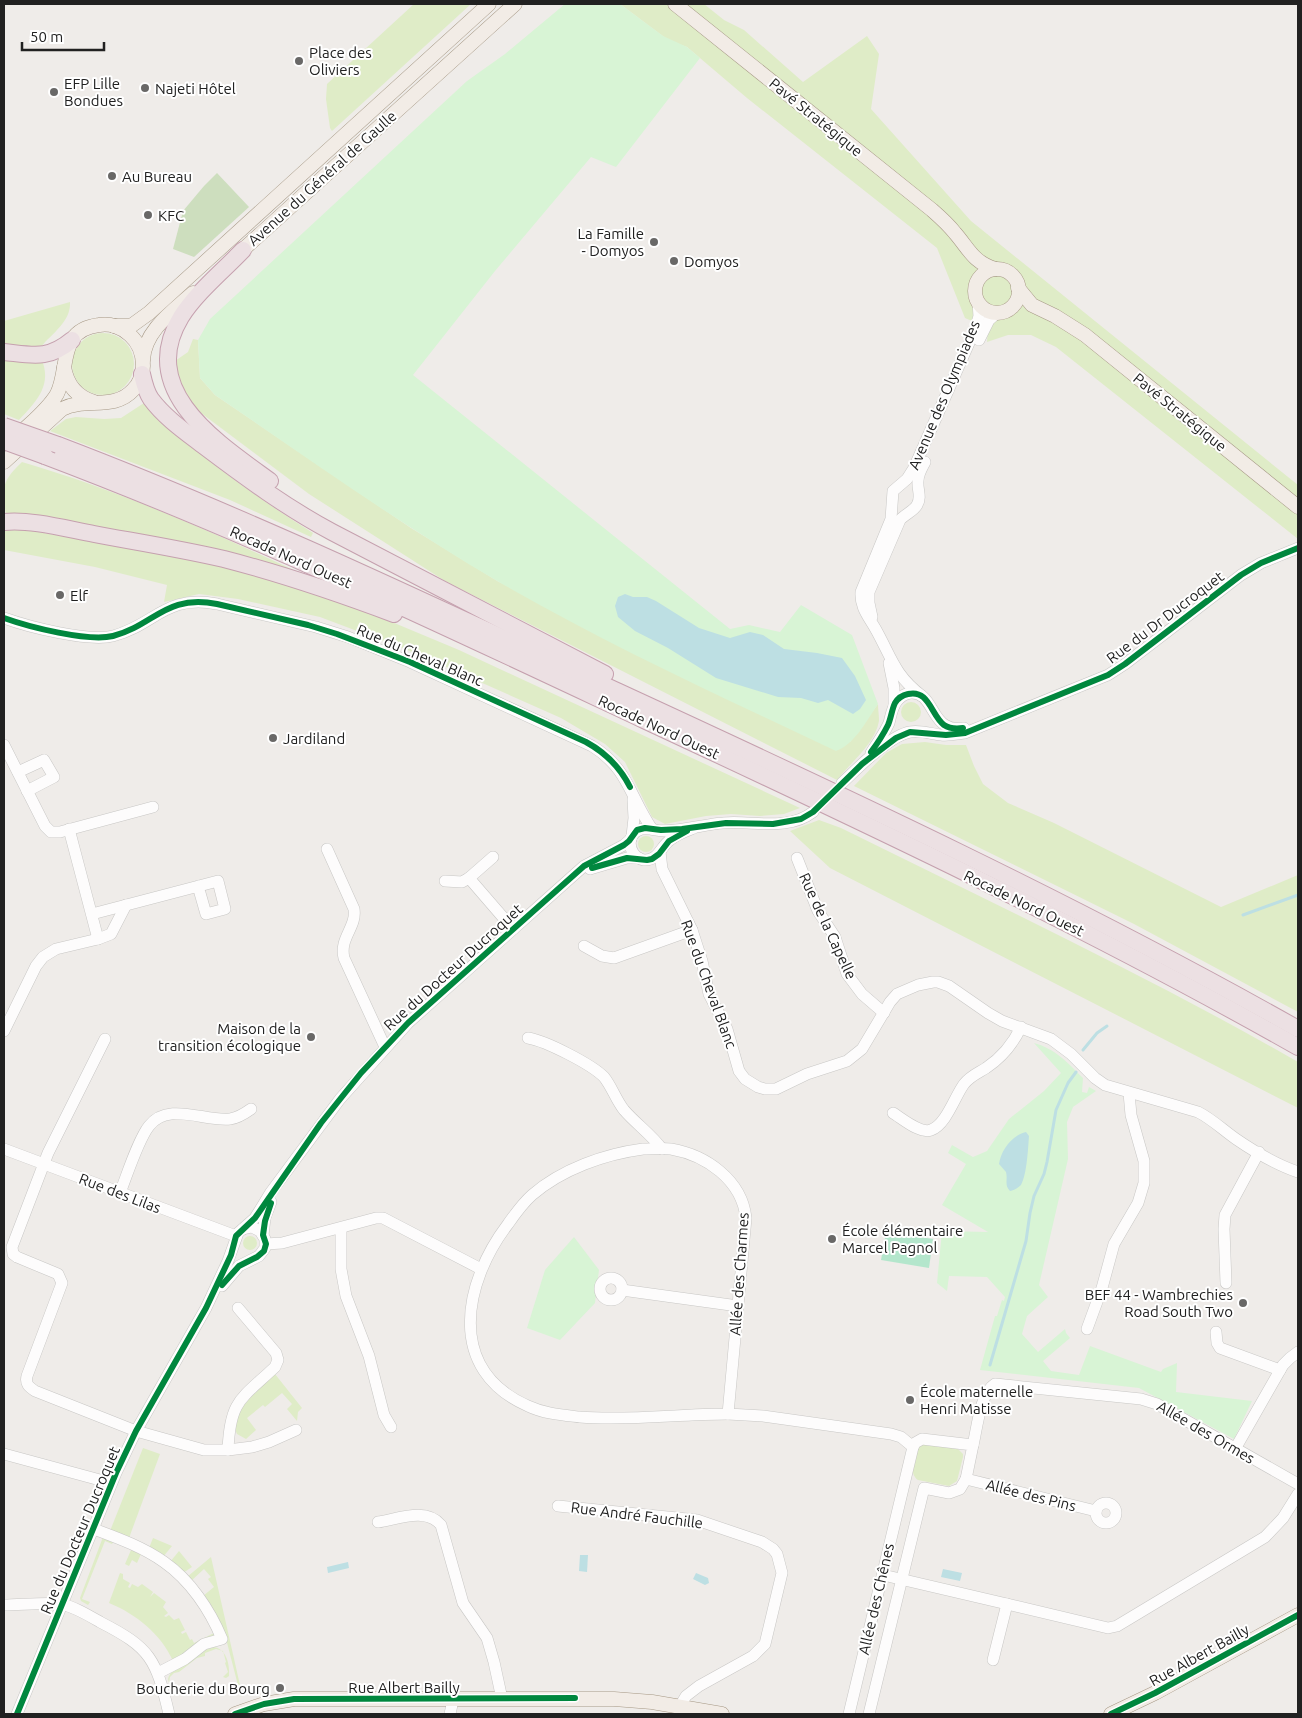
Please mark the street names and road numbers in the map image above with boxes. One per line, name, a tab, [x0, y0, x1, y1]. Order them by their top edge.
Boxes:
street label: Pavé Stratégique	[766, 74, 866, 160]
street label: Avenue du Général de Gaulle	[244, 107, 400, 249]
street label: Avenue des Olympiades	[905, 318, 983, 472]
street label: Pavé Stratégique	[1130, 369, 1230, 455]
street label: Rocade Nord Ouest	[227, 522, 355, 592]
street label: Rue du Dr Ducroquet	[1103, 567, 1227, 667]
street label: Rue du Cheval Blanc	[354, 621, 486, 689]
street label: Rocade Nord Ouest	[596, 692, 722, 763]
street label: Rocade Nord Ouest	[961, 867, 1087, 940]
street label: Rue de la Capelle	[796, 870, 860, 982]
street label: Rue du Docteur Ducroquet	[380, 900, 526, 1034]
street label: Rue du Cheval Blanc	[678, 917, 740, 1051]
street label: Rue des Lilas	[77, 1170, 163, 1216]
street label: Allée des Charmes	[726, 1212, 752, 1336]
street label: Allée des Ormes	[1154, 1397, 1258, 1467]
street label: Rue du Docteur Ducroquet	[37, 1443, 123, 1616]
street label: Allée des Pins	[984, 1476, 1078, 1514]
street label: Rue André Fauchille	[570, 1498, 704, 1532]
street label: Allée des Chênes	[855, 1542, 897, 1656]
street label: Rue Albert Bailly	[1146, 1621, 1252, 1689]
street label: Rue Albert Bailly	[348, 1679, 460, 1696]

